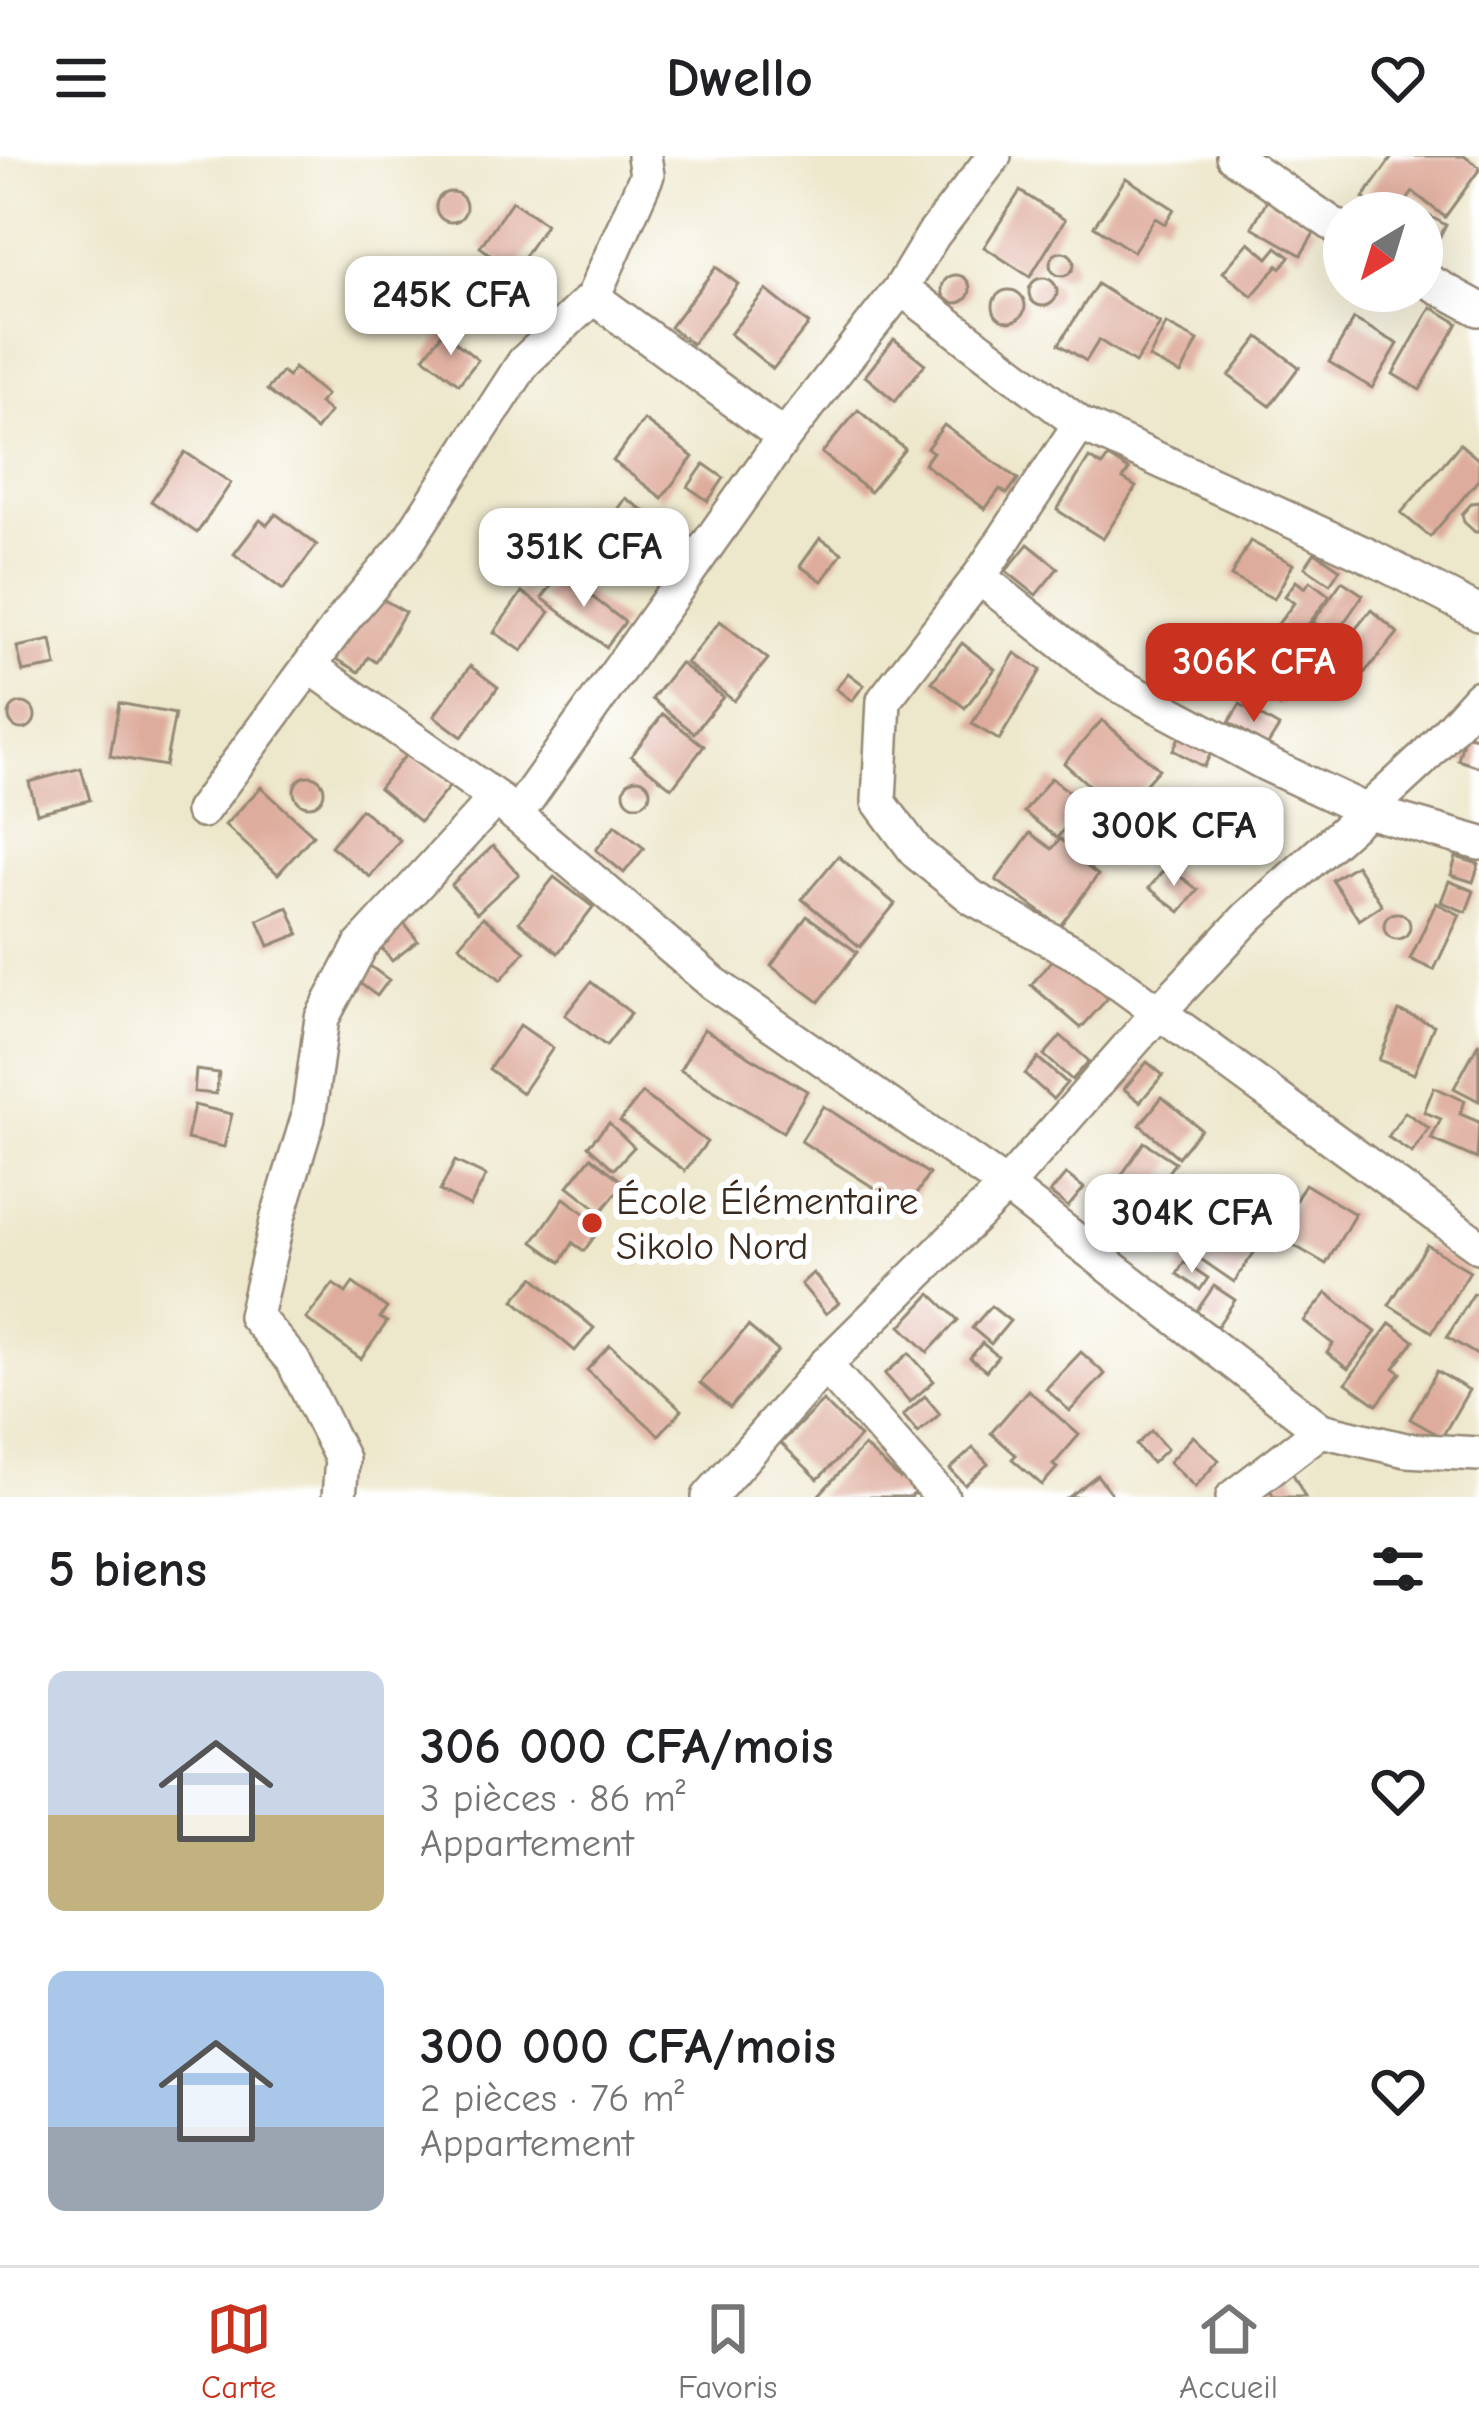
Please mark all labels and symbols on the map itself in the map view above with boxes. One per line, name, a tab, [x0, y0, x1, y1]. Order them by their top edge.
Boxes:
north arrow	[1323, 192, 1443, 312]
pin: 245K CFA	[327, 256, 575, 358]
pin: 351K CFA	[460, 508, 708, 610]
pin: 306K CFA	[1130, 623, 1378, 725]
pin: 300K CFA	[1050, 787, 1298, 889]
pin: 304K CFA	[1068, 1174, 1316, 1276]
place label: École Élémentaire Sikolo Nord	[616, 1179, 918, 1269]
marker: École Élémentaire Sikolo Nord	[579, 1210, 605, 1236]

